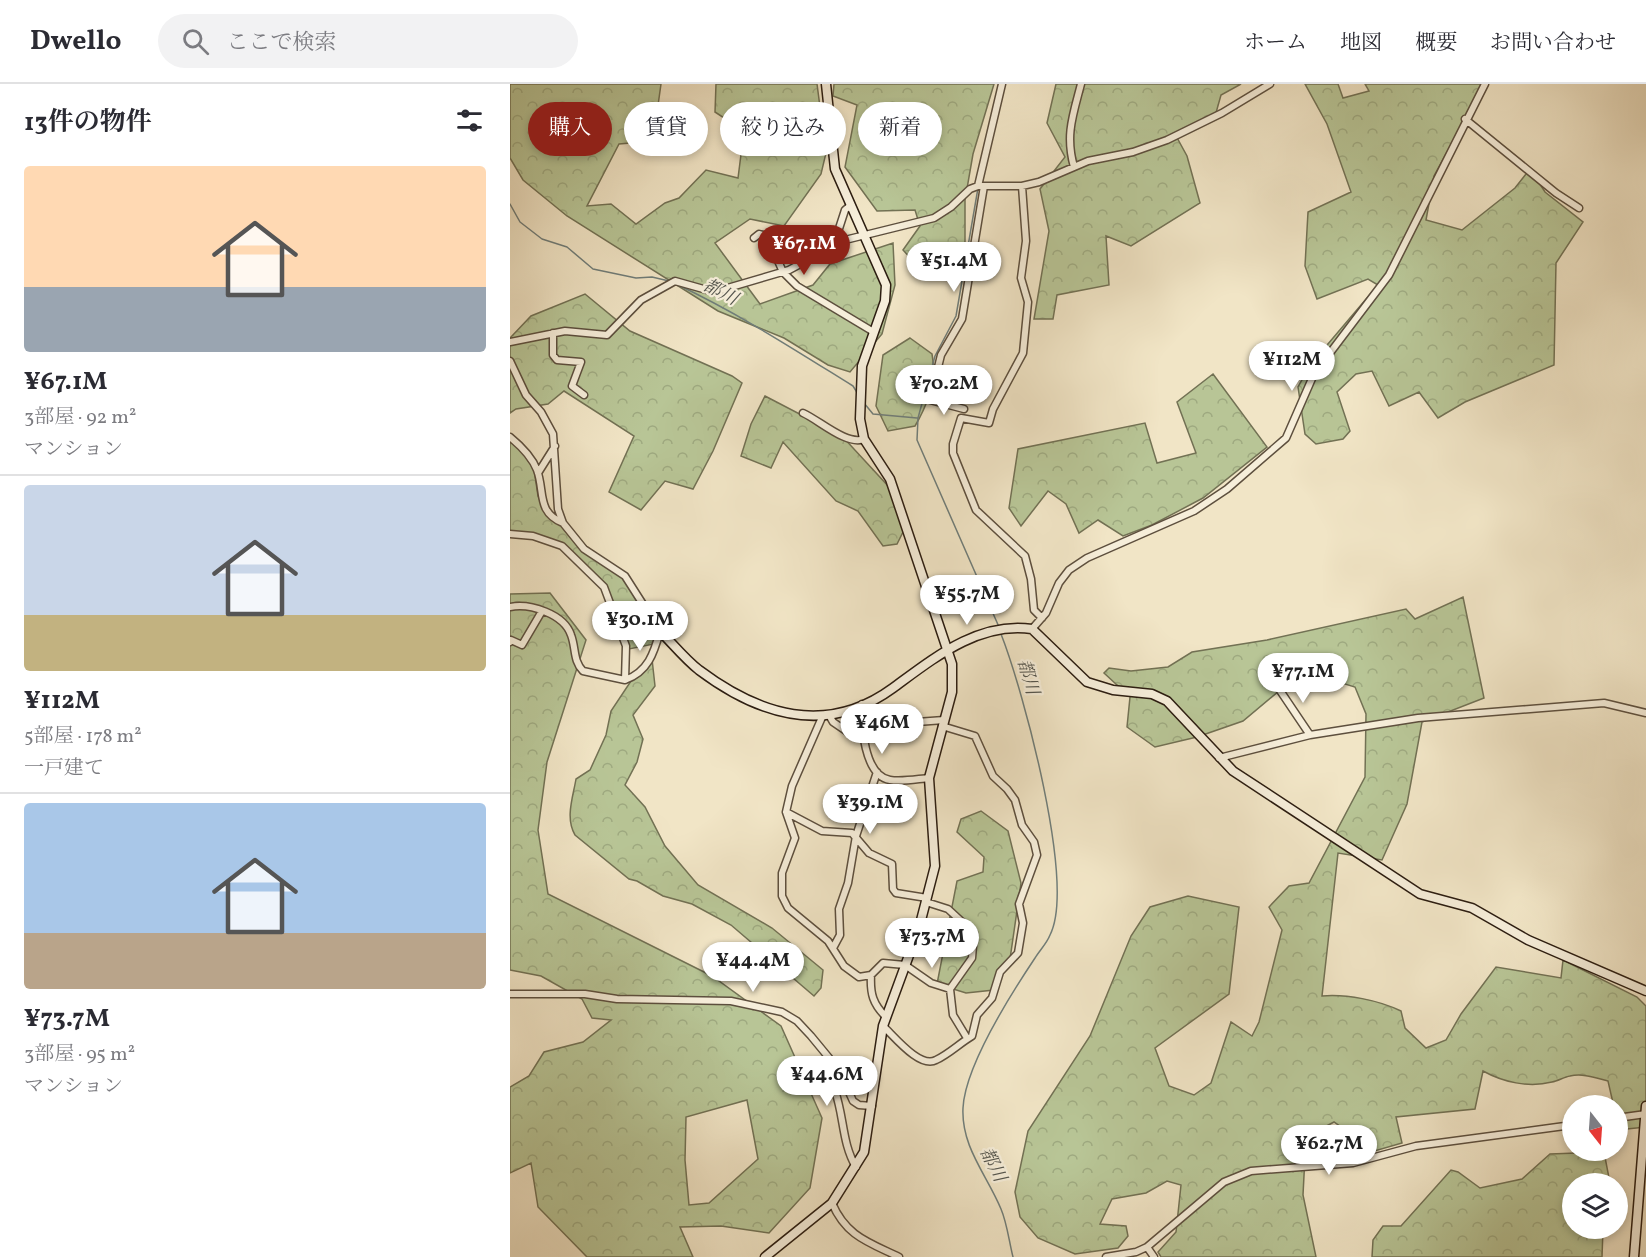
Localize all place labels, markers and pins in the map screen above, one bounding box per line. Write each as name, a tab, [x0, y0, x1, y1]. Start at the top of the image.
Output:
pin: ¥67.1M	[755, 225, 853, 276]
pin: ¥51.4M	[905, 242, 1003, 293]
pin: ¥112M	[1250, 341, 1334, 392]
pin: ¥70.2M	[895, 365, 993, 416]
pin: ¥55.7M	[918, 575, 1016, 626]
pin: ¥30.1M	[591, 601, 689, 652]
pin: ¥77.1M	[1254, 653, 1352, 704]
pin: ¥46M	[846, 704, 918, 755]
pin: ¥39.1M	[821, 784, 919, 835]
pin: ¥73.7M	[883, 918, 981, 969]
pin: ¥44.4M	[704, 942, 802, 993]
pin: ¥44.6M	[778, 1056, 876, 1107]
pin: ¥62.7M	[1280, 1125, 1378, 1176]

